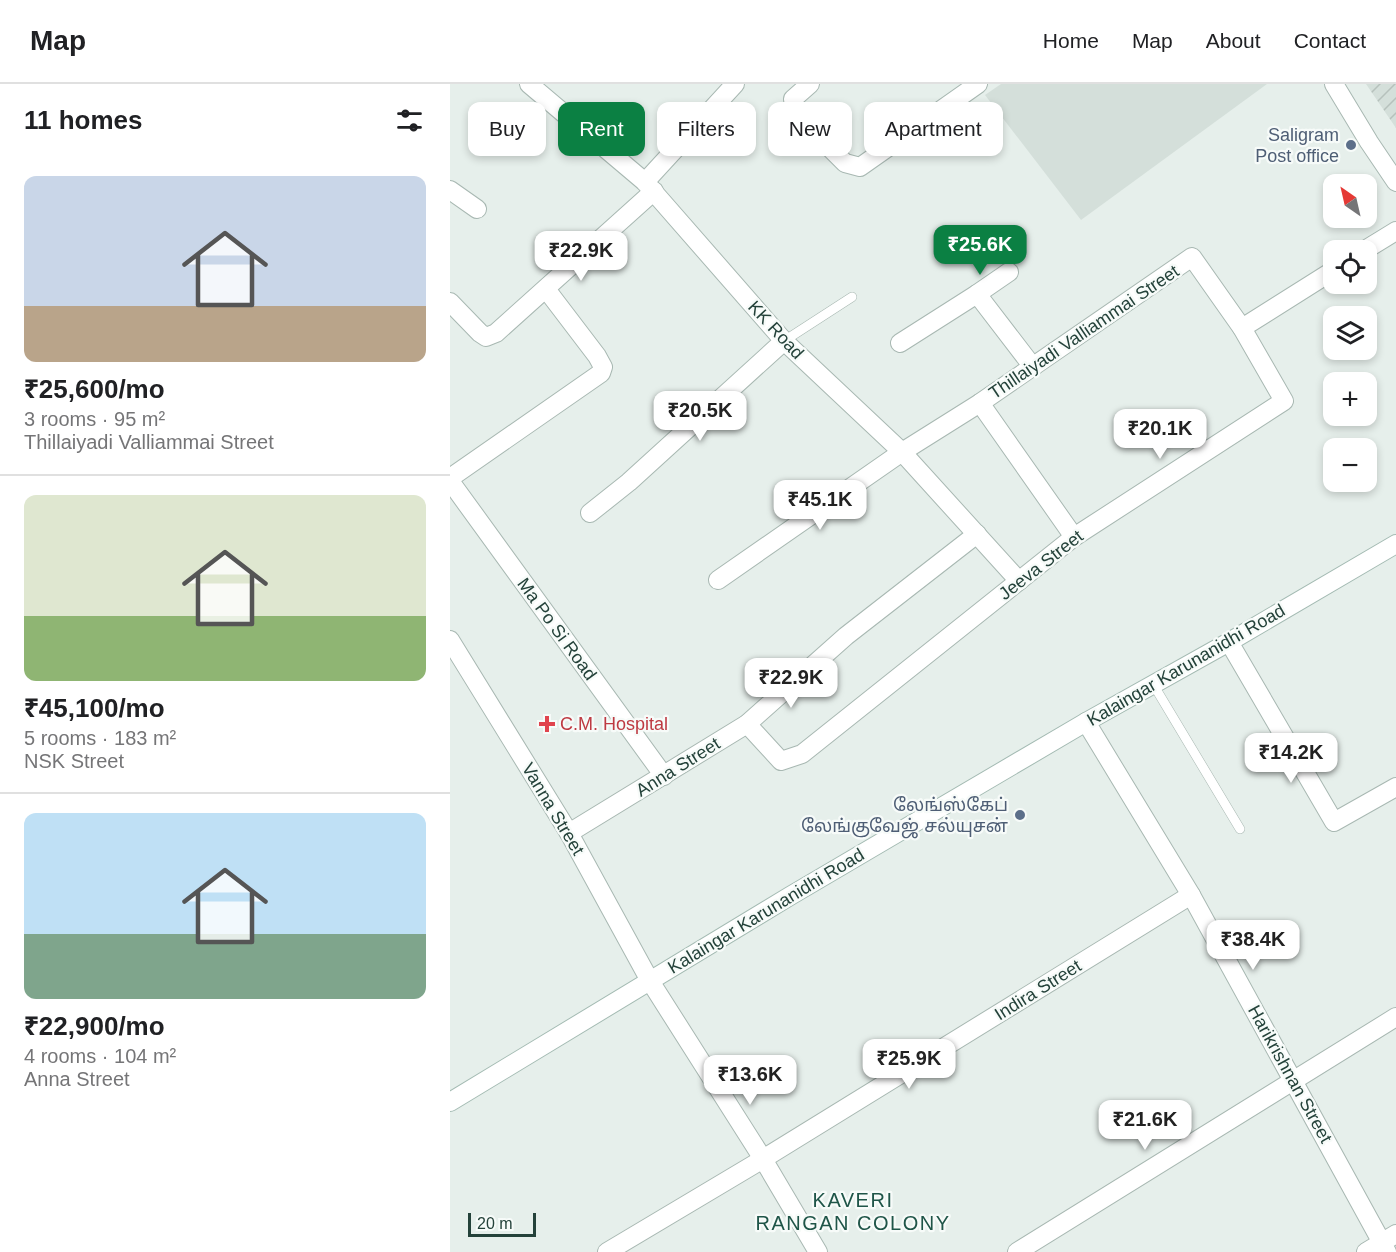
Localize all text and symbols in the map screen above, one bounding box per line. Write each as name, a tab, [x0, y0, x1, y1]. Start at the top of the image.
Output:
text: Map	[30, 25, 86, 56]
text: Home	[1043, 29, 1099, 52]
text: Map	[1132, 29, 1173, 52]
text: About	[1206, 29, 1261, 52]
text: Contact	[1294, 29, 1366, 52]
chip: Buy	[468, 102, 546, 156]
chip: Rent	[558, 102, 645, 156]
chip: Filters	[657, 102, 756, 156]
chip: New	[768, 102, 852, 156]
chip: Apartment	[864, 102, 1003, 156]
icon: filters	[393, 104, 426, 137]
text: 11 homes	[24, 105, 143, 135]
place label: Saligram Post office	[1255, 125, 1339, 166]
marker: Saligram Post office	[1344, 138, 1358, 152]
north arrow	[1323, 174, 1377, 228]
map controls	[1323, 174, 1377, 492]
icon: home	[171, 215, 279, 323]
pin: ₹25.6K	[931, 225, 1029, 276]
pin: ₹22.9K	[532, 231, 630, 282]
text: ₹25.6K	[948, 233, 1012, 255]
text: ₹22.9K	[549, 239, 613, 261]
button: locate	[1323, 240, 1377, 294]
street label: Thillaiyadi Valliammai Street	[985, 261, 1183, 403]
street label: KK Road	[744, 297, 808, 363]
button: layers	[1323, 306, 1377, 360]
button: +	[1323, 372, 1377, 426]
text: ₹25,600/mo	[24, 374, 165, 404]
pin: ₹20.5K	[651, 391, 749, 442]
text: ₹20.5K	[668, 399, 732, 421]
text: 3 rooms · 95 m²	[24, 408, 165, 430]
pin: ₹20.1K	[1111, 409, 1209, 460]
text: ₹20.1K	[1128, 417, 1192, 439]
text: Thillaiyadi Valliammai Street	[24, 431, 274, 453]
button: −	[1323, 438, 1377, 492]
pin: ₹45.1K	[771, 480, 869, 531]
text: ₹45.1K	[788, 488, 852, 510]
street label: Jeeva Street	[995, 526, 1087, 604]
icon: home	[171, 534, 279, 642]
street label: Ma Po Si Road	[513, 574, 601, 684]
street label: Kalaingar Karunanidhi Road	[1083, 600, 1289, 730]
pin: ₹22.9K	[742, 658, 840, 709]
text: ₹22.9K	[759, 666, 823, 688]
text: ₹45,100/mo	[24, 693, 165, 723]
place label: C.M. Hospital	[560, 714, 668, 734]
marker: C.M. Hospital	[538, 715, 556, 733]
text: 5 rooms · 183 m²	[24, 727, 176, 749]
street label: Anna Street	[632, 733, 724, 801]
pin: ₹14.2K	[1242, 733, 1340, 784]
text: ₹14.2K	[1259, 741, 1323, 763]
text: NSK Street	[24, 750, 124, 772]
street label: Vanna Street	[518, 759, 588, 859]
place label: லேங்ஸ்கேப் லேங்குவேஜ் சல்யுசன்	[801, 795, 1008, 839]
marker: லேங்ஸ்கேப் லேங்குவேஜ் சல்யுசன்	[1013, 808, 1027, 822]
street label: Kalaingar Karunanidhi Road	[664, 844, 868, 978]
icon: home	[171, 852, 279, 960]
pin: ₹38.4K	[1204, 920, 1302, 971]
text: ₹38.4K	[1221, 928, 1285, 950]
street label: Indira Street	[991, 956, 1085, 1024]
street label: Harikrishnan Street	[1244, 1002, 1336, 1146]
text: ₹22,900/mo	[24, 1011, 165, 1041]
pin: ₹25.9K	[860, 1039, 958, 1090]
text: 4 rooms · 104 m²	[24, 1045, 176, 1067]
text: ₹25.9K	[877, 1047, 941, 1069]
pin: ₹13.6K	[701, 1055, 799, 1106]
text: ₹13.6K	[718, 1063, 782, 1085]
text: Anna Street	[24, 1068, 130, 1090]
pin: ₹21.6K	[1096, 1100, 1194, 1151]
text: ₹21.6K	[1113, 1108, 1177, 1130]
district label: KAVERI RANGAN COLONY	[755, 1189, 951, 1234]
scale bar	[468, 1210, 536, 1238]
text: 20 m	[477, 1215, 513, 1232]

